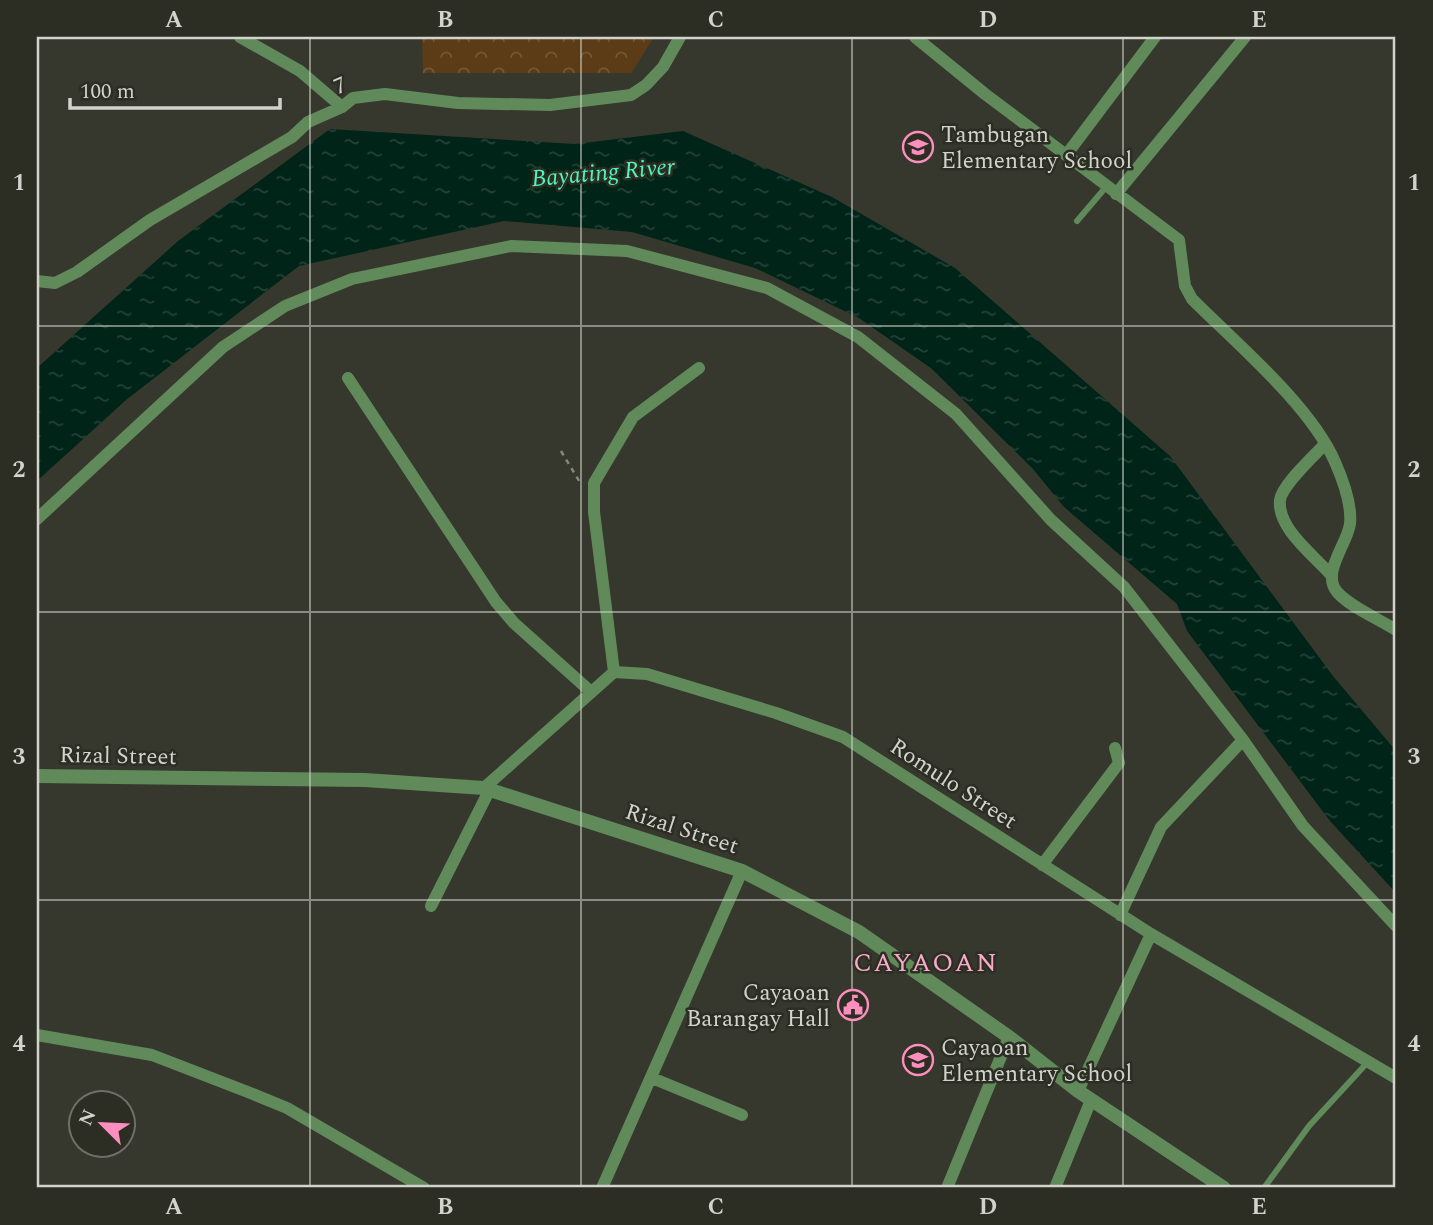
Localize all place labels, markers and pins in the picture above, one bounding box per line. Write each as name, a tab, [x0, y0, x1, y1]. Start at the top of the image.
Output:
place label: Tambugan Elementary School	[941, 118, 1132, 179]
school or university icon: Tambugan Elementary School	[901, 130, 935, 164]
place label: Cayaoan Barangay Hall	[686, 976, 830, 1037]
public building icon: Cayaoan Barangay Hall	[836, 988, 870, 1022]
place label: Cayaoan Elementary School	[941, 1031, 1132, 1092]
school or university icon: Cayaoan Elementary School	[901, 1043, 935, 1077]

